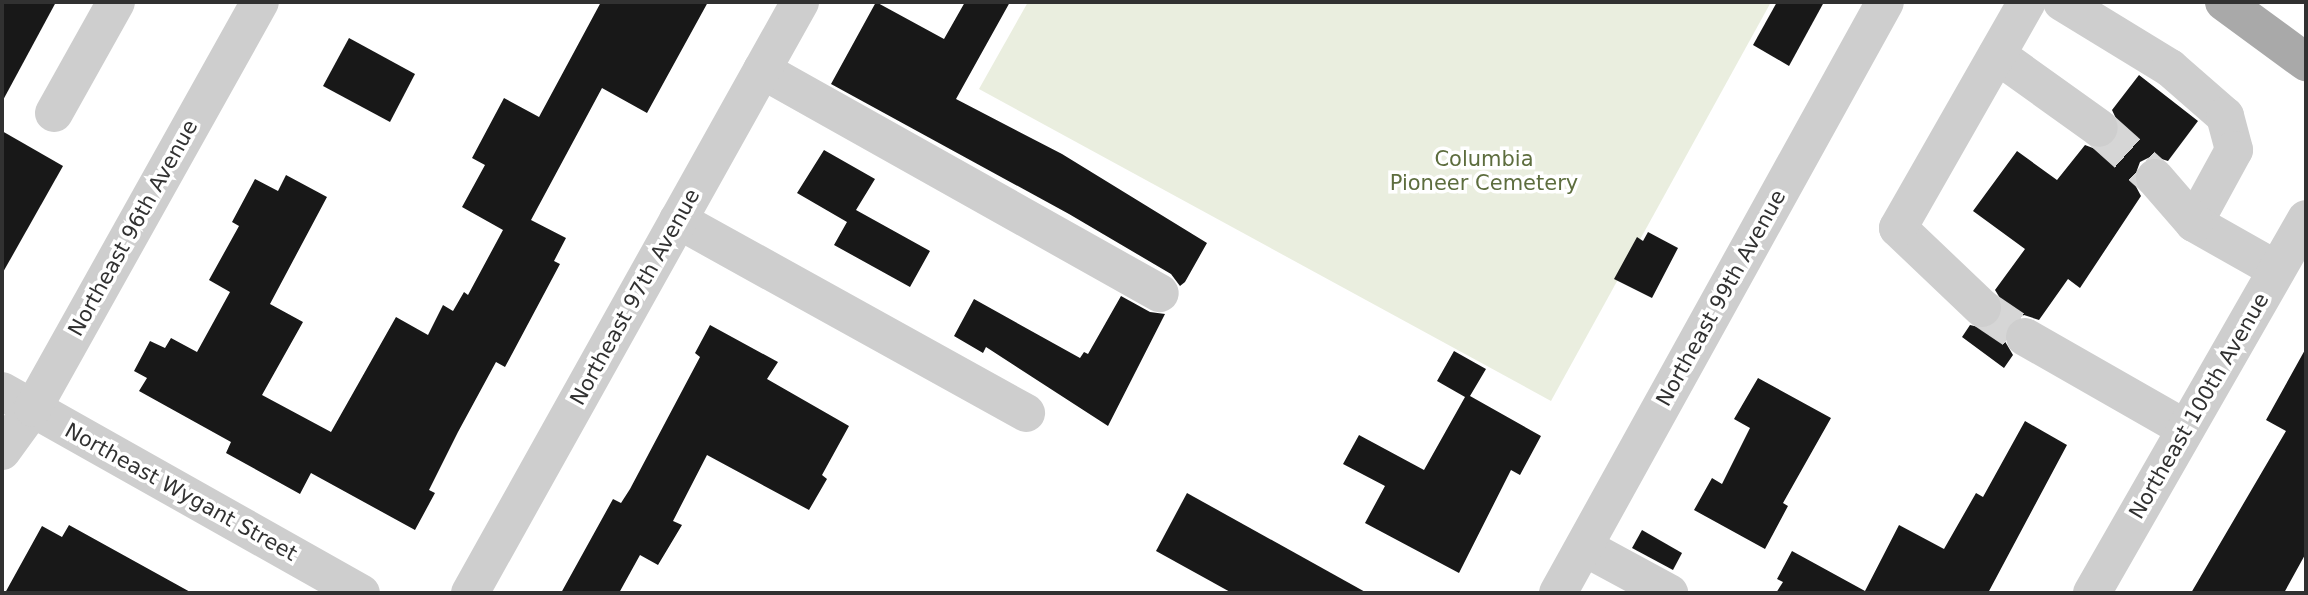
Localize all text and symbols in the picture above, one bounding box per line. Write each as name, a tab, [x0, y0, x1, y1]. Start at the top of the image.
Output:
street label: Northeast 96th Avenue	[63, 115, 203, 341]
park label: Columbia Pioneer Cemetery	[1390, 146, 1578, 196]
street label: Northeast 97th Avenue	[565, 184, 705, 410]
street label: Northeast 99th Avenue	[1651, 185, 1791, 411]
street label: Northeast 100th Avenue	[2124, 289, 2274, 523]
street label: Northeast Wygant Street	[61, 418, 301, 566]

